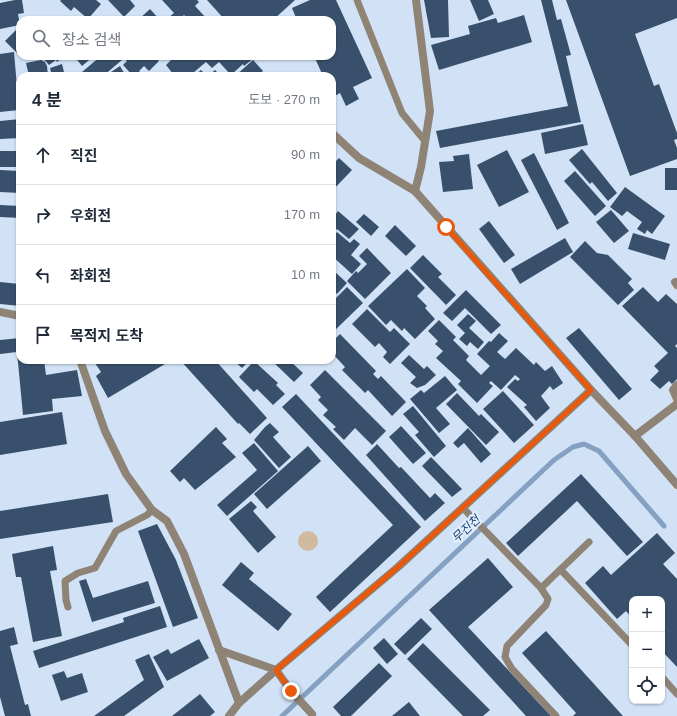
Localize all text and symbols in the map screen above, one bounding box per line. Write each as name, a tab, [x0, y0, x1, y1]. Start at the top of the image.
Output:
search box	[16, 16, 336, 60]
icon: search	[30, 27, 52, 49]
text: 장소 검색	[62, 31, 121, 48]
text: 4 분	[32, 91, 62, 110]
text: 도보 · 270 m	[248, 92, 320, 107]
icon: ahead	[32, 144, 54, 166]
text: 직진	[70, 147, 98, 164]
text: 90 m	[291, 147, 320, 162]
icon: right	[32, 204, 54, 226]
text: 우회전	[70, 207, 111, 224]
text: 170 m	[284, 207, 320, 222]
route start	[437, 218, 455, 236]
icon: left	[32, 264, 54, 286]
text: 좌회전	[70, 267, 111, 284]
text: 10 m	[291, 267, 320, 282]
icon: arrive	[32, 324, 54, 346]
text: 목적지 도착	[70, 327, 143, 344]
water label: 무진천	[449, 511, 484, 545]
map controls	[629, 596, 665, 704]
button: +	[629, 596, 665, 632]
button: −	[629, 632, 665, 668]
button: locate	[629, 668, 665, 704]
route end	[282, 682, 300, 700]

